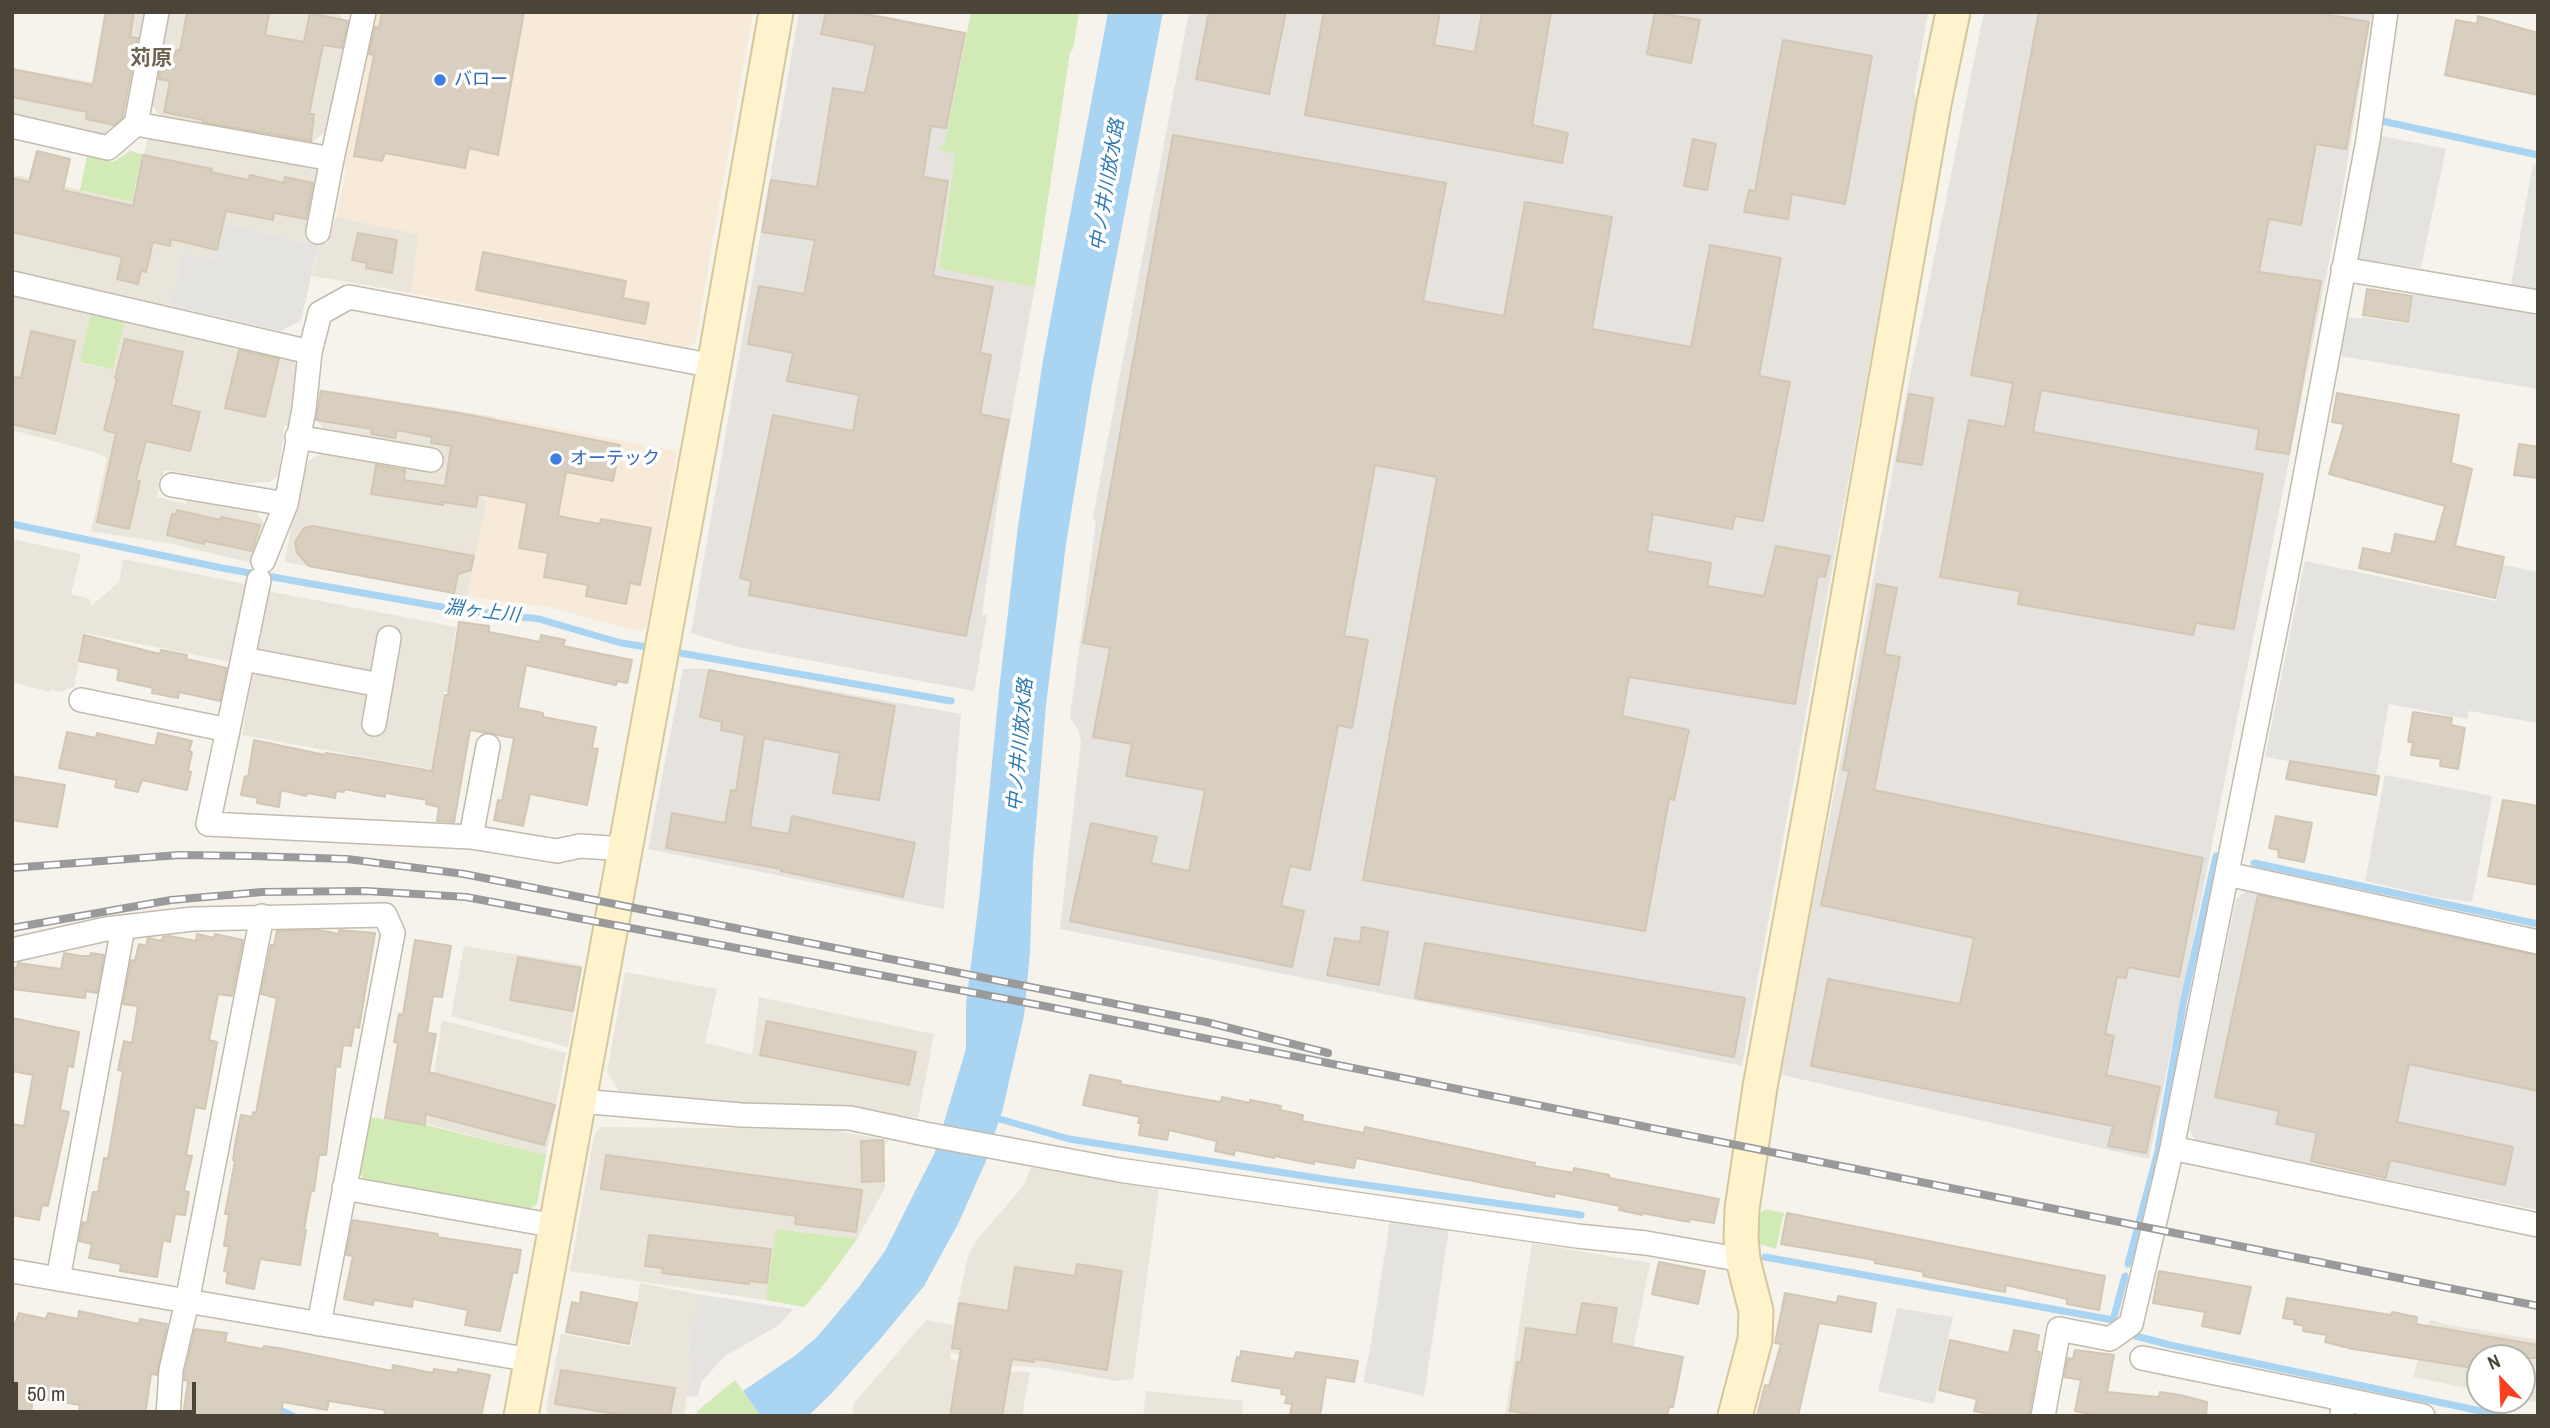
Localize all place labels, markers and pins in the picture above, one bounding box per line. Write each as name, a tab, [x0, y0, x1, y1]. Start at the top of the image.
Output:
place label: バロー	[454, 69, 508, 91]
marker: バロー	[432, 72, 448, 88]
place label: オーテック	[570, 448, 660, 470]
marker: オーテック	[548, 451, 564, 467]

